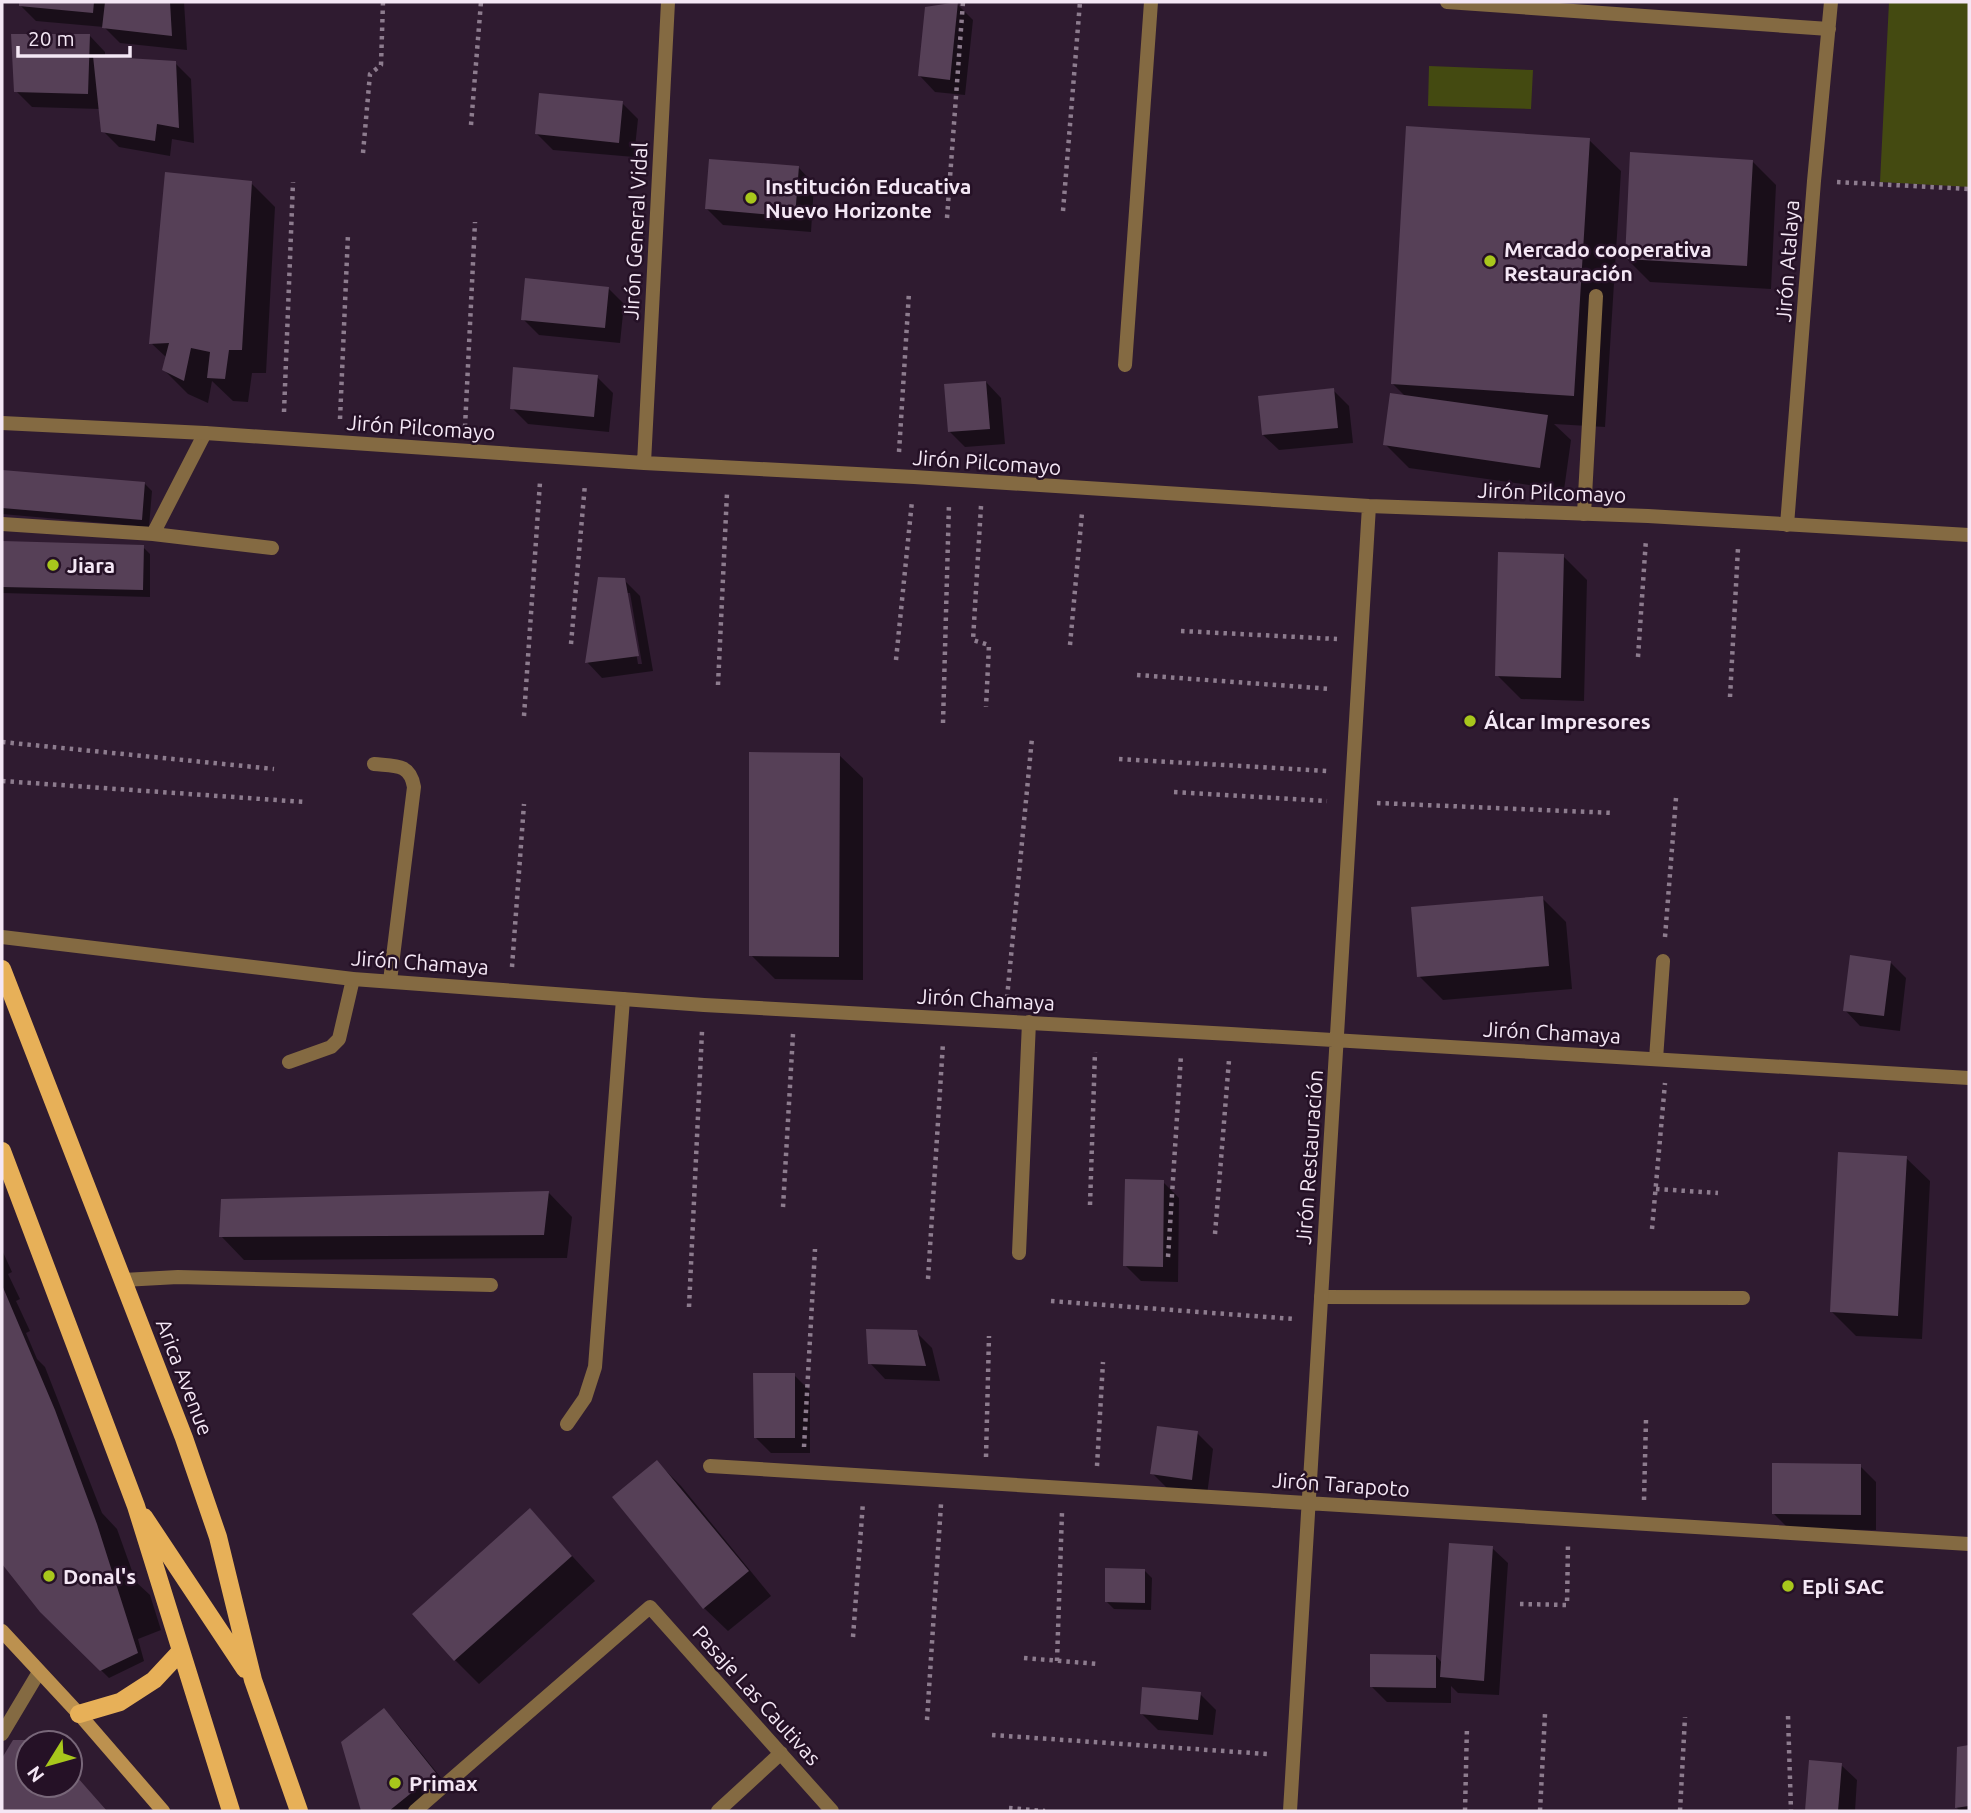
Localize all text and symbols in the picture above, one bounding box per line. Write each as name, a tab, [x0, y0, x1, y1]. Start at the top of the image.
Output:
scale bar	[18, 14, 130, 58]
text: 20 m	[28, 26, 75, 50]
street label: Jirón General Vidal	[618, 141, 652, 321]
place label: Institución Educativa Nuevo Horizonte	[765, 174, 971, 222]
marker: Institución Educativa Nuevo Horizonte	[743, 190, 759, 206]
street label: Jirón Atalaya	[1771, 199, 1803, 323]
place label: Mercado cooperativa Restauración	[1504, 237, 1712, 285]
marker: Mercado cooperativa Restauración	[1482, 253, 1498, 269]
street label: Jirón Pilcomayo	[346, 410, 496, 444]
street label: Jirón Pilcomayo	[912, 445, 1062, 479]
street label: Jirón Pilcomayo	[1477, 477, 1627, 507]
place label: Jiara	[67, 553, 115, 577]
marker: Jiara	[45, 557, 61, 573]
place label: Álcar Impresores	[1484, 709, 1651, 733]
marker: Álcar Impresores	[1462, 713, 1478, 729]
street label: Jirón Chamaya	[350, 945, 490, 979]
street label: Jirón Chamaya	[917, 983, 1055, 1015]
street label: Jirón Chamaya	[1483, 1016, 1621, 1048]
street label: Jirón Restauración	[1291, 1069, 1327, 1245]
street label: Arica Avenue	[152, 1315, 218, 1439]
street label: Jirón Tarapoto	[1271, 1467, 1411, 1501]
place label: Donal's	[63, 1564, 136, 1588]
marker: Donal's	[41, 1568, 57, 1584]
place label: Epli SAC	[1802, 1574, 1884, 1598]
marker: Epli SAC	[1780, 1578, 1796, 1594]
street label: Pasaje Las Cautivas	[688, 1620, 826, 1770]
north arrow	[14, 1729, 84, 1799]
text: N	[22, 1762, 48, 1787]
place label: Primax	[409, 1771, 478, 1795]
marker: Primax	[387, 1775, 403, 1791]

